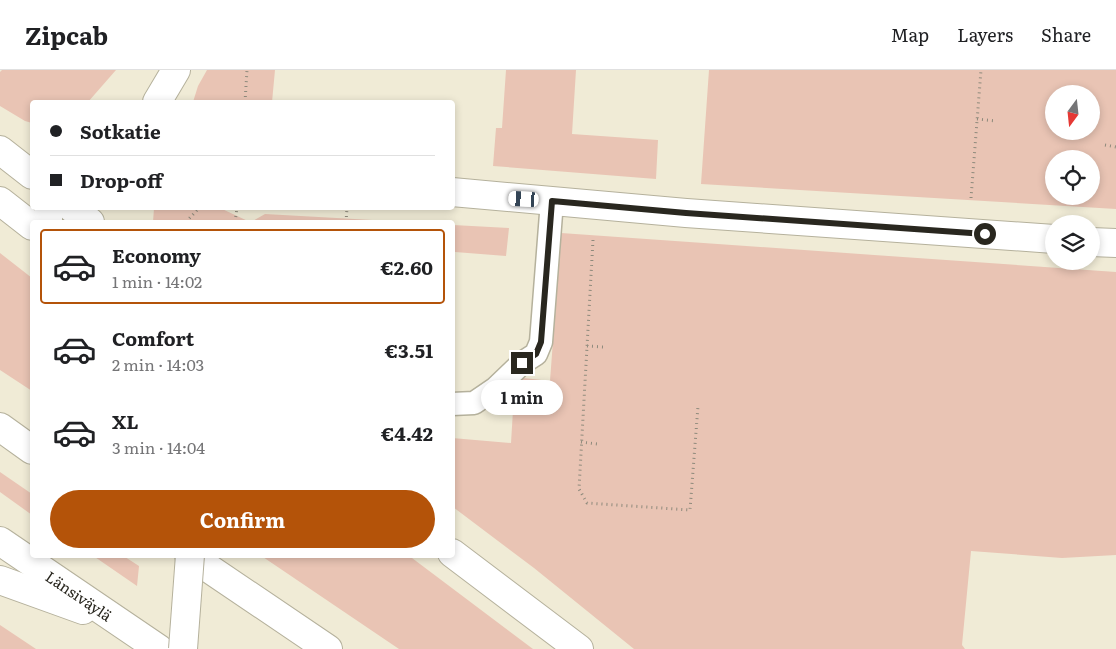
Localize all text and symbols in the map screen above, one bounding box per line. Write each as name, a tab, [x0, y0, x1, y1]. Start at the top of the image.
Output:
text: Zipcab	[25, 17, 108, 52]
text: Map	[891, 21, 929, 48]
text: Layers	[957, 21, 1013, 48]
text: Share	[1041, 21, 1091, 48]
north arrow	[1045, 85, 1100, 140]
map controls	[1045, 85, 1100, 270]
text: Sotkatie	[80, 117, 161, 145]
button: locate	[1045, 150, 1100, 205]
text: Drop-off	[80, 166, 163, 194]
car	[508, 191, 539, 207]
button: layers	[1045, 215, 1100, 270]
route start	[974, 223, 996, 245]
text: Economy	[112, 241, 201, 269]
icon: car	[52, 244, 97, 289]
text: €2.60	[381, 253, 433, 281]
text: 1 min · 14:02	[112, 269, 202, 293]
text: Comfort	[112, 324, 194, 352]
icon: car	[52, 327, 97, 372]
text: €3.51	[385, 336, 433, 364]
text: 2 min · 14:03	[112, 352, 204, 376]
route end	[511, 352, 533, 374]
callout: 1 min	[481, 380, 563, 416]
text: 1 min	[501, 385, 543, 409]
text: XL	[112, 407, 139, 435]
icon: car	[52, 410, 97, 455]
text: €4.42	[381, 419, 433, 447]
text: 3 min · 14:04	[112, 435, 205, 459]
button: Confirm	[50, 490, 435, 548]
street label: Länsiväylä	[42, 564, 118, 626]

